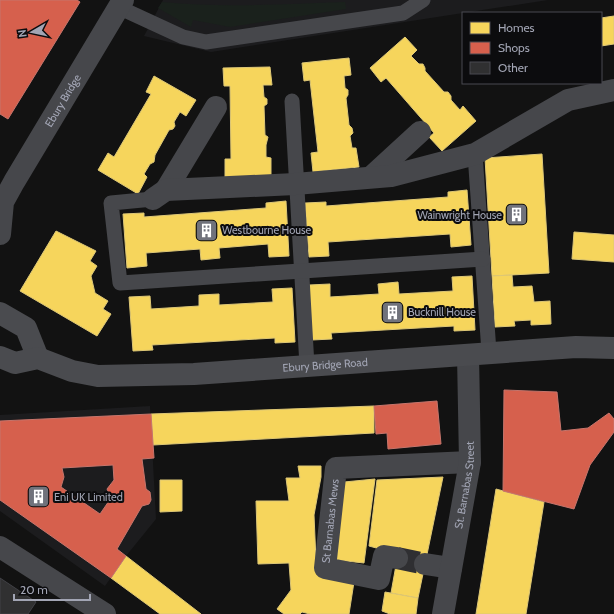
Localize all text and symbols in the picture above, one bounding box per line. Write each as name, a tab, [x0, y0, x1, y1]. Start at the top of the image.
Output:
north arrow	[12, 12, 52, 52]
legend	[462, 12, 602, 84]
text: Homes	[498, 20, 535, 35]
text: N	[15, 29, 30, 39]
text: Shops	[498, 40, 530, 55]
text: Other	[498, 60, 528, 75]
street label: Ebury Bridge	[42, 71, 84, 129]
building icon: Wainwright House	[504, 202, 530, 228]
place label: Wainwright House	[417, 208, 502, 222]
building icon: Westbourne House	[193, 217, 219, 243]
place label: Westbourne House	[222, 223, 312, 237]
building icon: Bucknill House	[379, 299, 405, 325]
place label: Bucknill House	[408, 305, 476, 319]
street label: Ebury Bridge Road	[282, 355, 368, 375]
street label: St. Barnabas Street	[451, 441, 477, 530]
street label: St Barnabas Mews	[319, 478, 342, 564]
building icon: Eni UK Limited	[25, 484, 51, 510]
place label: Eni UK Limited	[54, 490, 123, 504]
scale bar	[14, 576, 90, 602]
text: 20 m	[20, 582, 48, 597]

